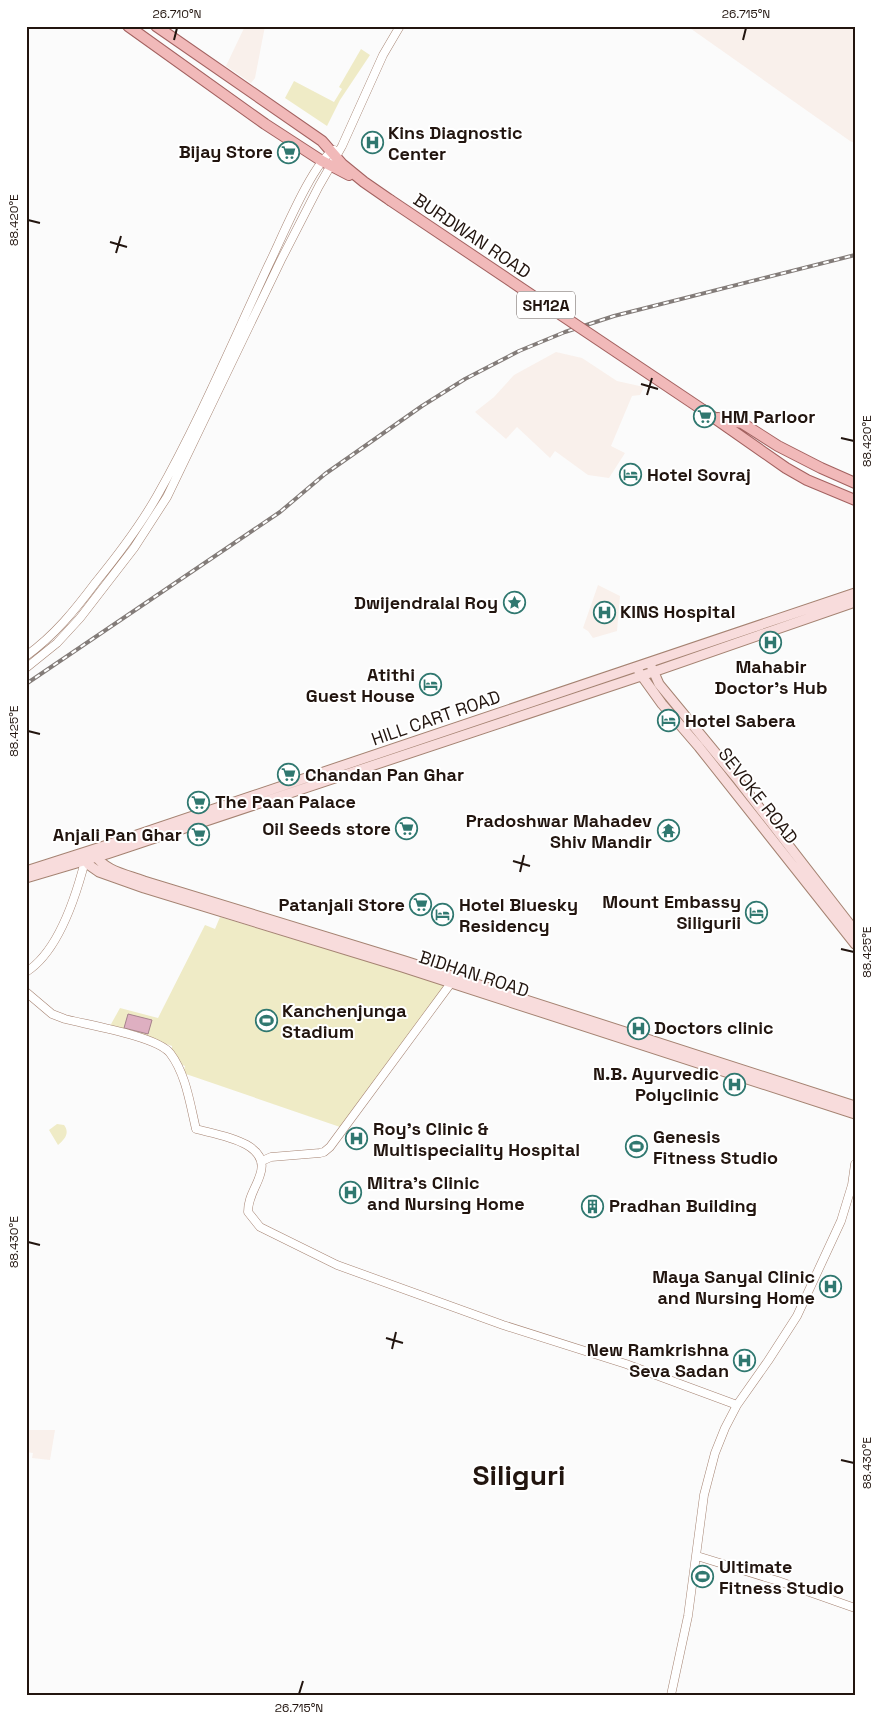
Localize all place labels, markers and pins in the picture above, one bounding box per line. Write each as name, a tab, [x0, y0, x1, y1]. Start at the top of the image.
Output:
place label: Kins Diagnostic Center	[388, 121, 523, 165]
hospital icon: Kins Diagnostic Center	[360, 131, 384, 155]
place label: Bijay Store	[179, 140, 273, 163]
supermarket icon: Bijay Store	[277, 140, 301, 164]
supermarket icon: HM Parloor	[693, 405, 717, 429]
place label: HM Parloor	[721, 405, 815, 428]
hotel icon: Hotel Sovraj	[619, 463, 643, 487]
place label: Hotel Sovraj	[647, 463, 751, 486]
place label: Dwijendralal Roy	[354, 591, 498, 614]
place icon: Dwijendralal Roy	[502, 591, 526, 615]
hospital icon: KINS Hospital	[592, 600, 616, 624]
place label: KINS Hospital	[620, 600, 736, 623]
hospital icon: Mahabir Doctor's Hub	[759, 630, 783, 654]
place label: Mahabir Doctor's Hub	[715, 655, 827, 699]
place label: Atithi Guest House	[306, 663, 415, 707]
hotel icon: Atithi Guest House	[419, 673, 443, 697]
hotel icon: Hotel Sabera	[657, 709, 681, 733]
place label: Hotel Sabera	[685, 709, 796, 732]
supermarket icon: Chandan Pan Ghar	[277, 763, 301, 787]
place label: Chandan Pan Ghar	[305, 763, 464, 786]
supermarket icon: The Paan Palace	[187, 790, 211, 814]
place label: The Paan Palace	[215, 790, 356, 813]
place label: Pradoshwar Mahadev Shiv Mandir	[466, 809, 652, 853]
place label: Oil Seeds store	[262, 817, 391, 840]
supermarket icon: Oil Seeds store	[395, 817, 419, 841]
temple icon: Pradoshwar Mahadev Shiv Mandir	[656, 819, 680, 843]
place label: Anjali Pan Ghar	[53, 823, 182, 846]
supermarket icon: Anjali Pan Ghar	[186, 823, 210, 847]
place label: Mount Embassy Siligurii	[602, 890, 741, 934]
place label: Patanjali Store	[278, 893, 405, 916]
supermarket icon: Patanjali Store	[409, 893, 433, 917]
place label: Hotel Bluesky Residency	[459, 893, 578, 937]
hotel icon: Mount Embassy Siligurii	[745, 900, 769, 924]
hotel icon: Hotel Bluesky Residency	[431, 903, 455, 927]
place label: Kanchenjunga Stadium	[282, 999, 407, 1043]
sports icon: Kanchenjunga Stadium	[254, 1009, 278, 1033]
hospital icon: Doctors clinic	[626, 1016, 650, 1040]
place label: Doctors clinic	[654, 1016, 774, 1039]
place label: N.B. Ayurvedic Polyclinic	[593, 1062, 719, 1106]
hospital icon: N.B. Ayurvedic Polyclinic	[723, 1072, 747, 1096]
place label: Roy's Clinic & Multispeciality Hospital	[373, 1117, 580, 1161]
place label: Genesis Fitness Studio	[653, 1125, 778, 1169]
hospital icon: Roy's Clinic & Multispeciality Hospital	[345, 1127, 369, 1151]
sports icon: Genesis Fitness Studio	[625, 1135, 649, 1159]
place label: Mitra's Clinic and Nursing Home	[367, 1171, 525, 1215]
hospital icon: Mitra's Clinic and Nursing Home	[339, 1181, 363, 1205]
building icon: Pradhan Building	[581, 1194, 605, 1218]
place label: Pradhan Building	[609, 1194, 757, 1217]
place label: Maya Sanyal Clinic and Nursing Home	[652, 1265, 815, 1309]
hospital icon: Maya Sanyal Clinic and Nursing Home	[819, 1275, 843, 1299]
place label: New Ramkrishna Seva Sadan	[587, 1338, 730, 1382]
hospital icon: New Ramkrishna Seva Sadan	[733, 1348, 757, 1372]
place label: Ultimate Fitness Studio	[719, 1555, 844, 1599]
sports icon: Ultimate Fitness Studio	[691, 1565, 715, 1589]

